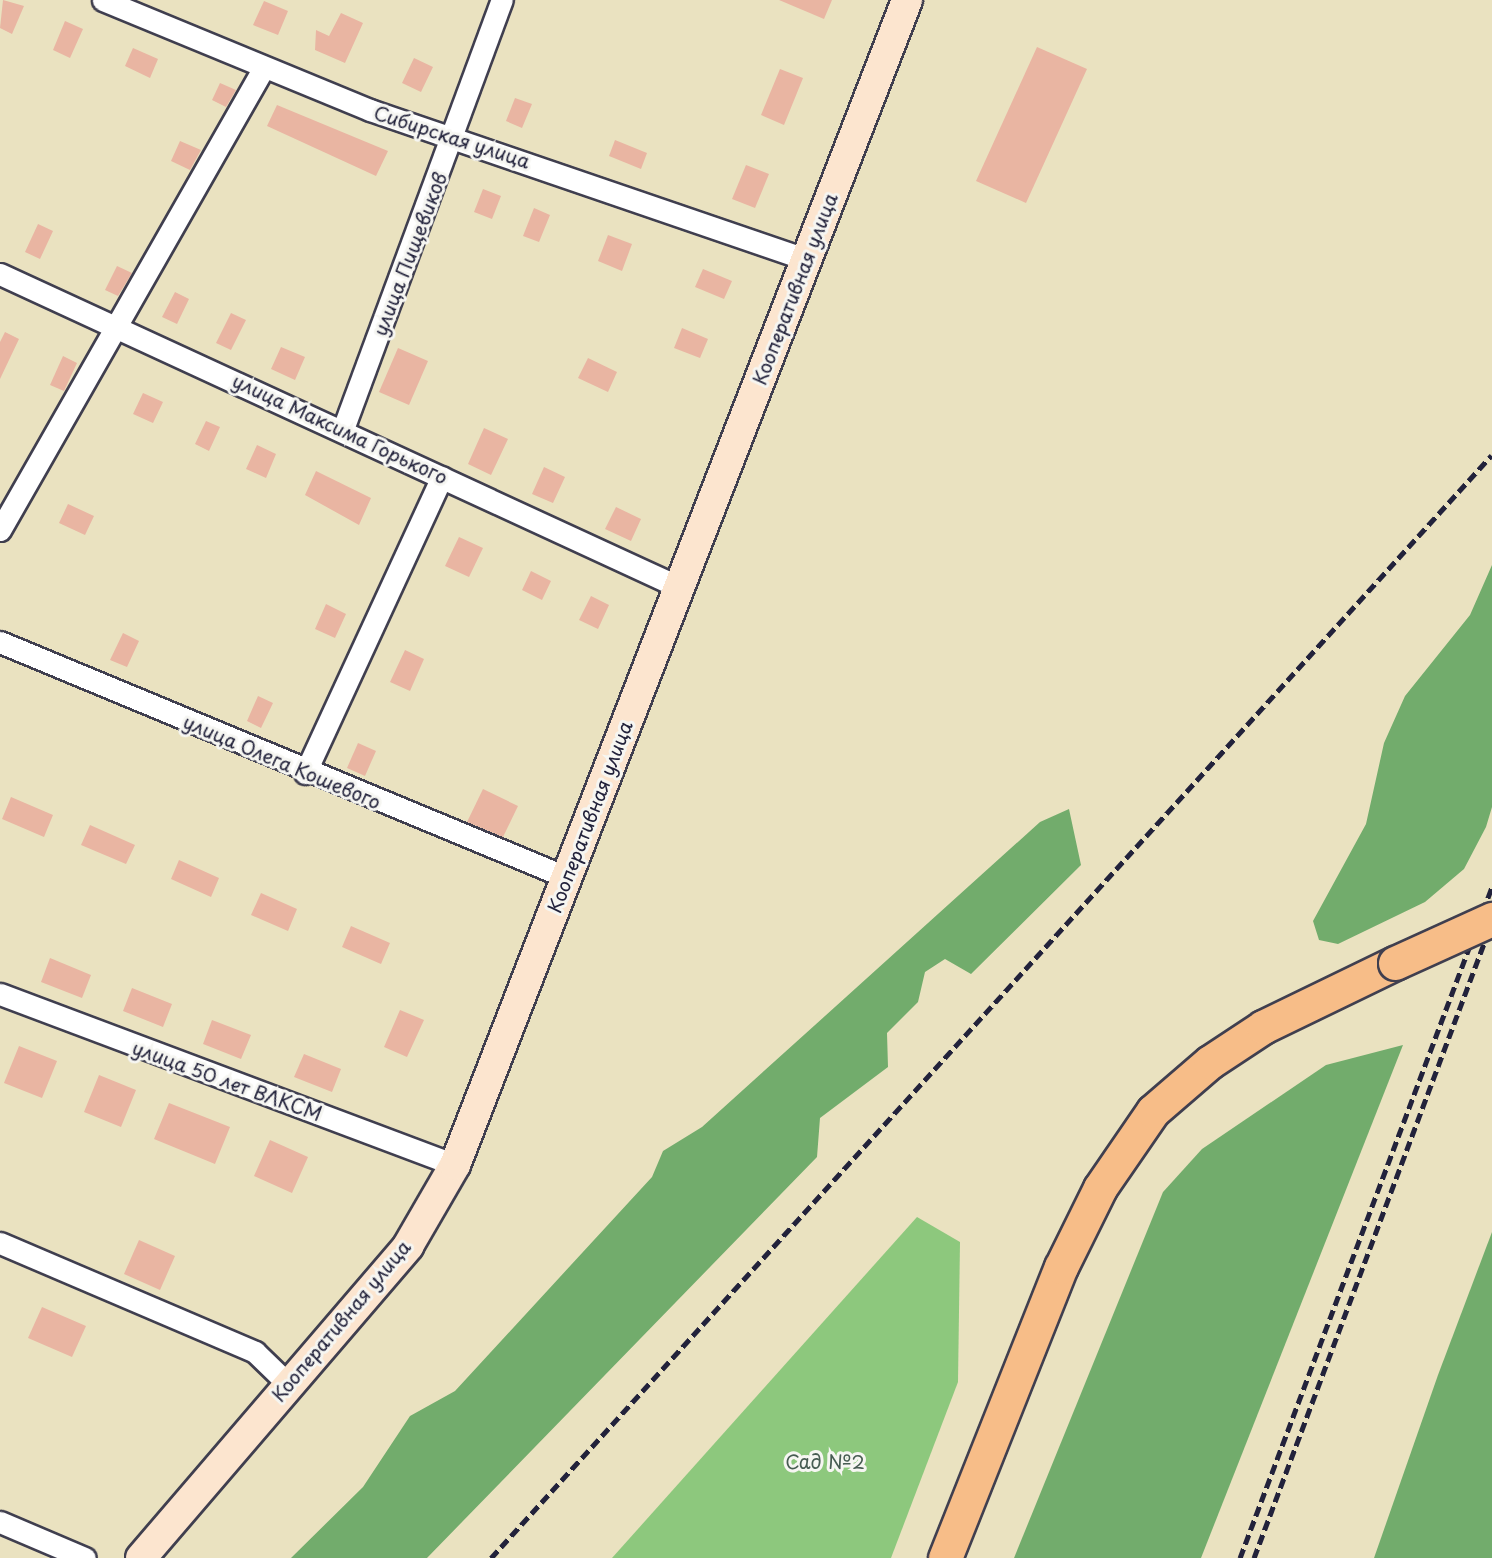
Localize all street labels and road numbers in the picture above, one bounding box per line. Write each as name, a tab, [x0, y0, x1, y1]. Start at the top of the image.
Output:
street label: Сибирская улица	[371, 101, 533, 173]
street label: улица Пищевиков	[368, 169, 452, 339]
street label: Кооперативная улица	[748, 189, 842, 389]
street label: улица Максима Горького	[228, 369, 452, 489]
street label: улица Олега Кошевого	[179, 710, 385, 814]
street label: Кооперативная улица	[543, 717, 637, 917]
street label: улица 50 лет ВЛКСМ	[129, 1036, 325, 1126]
street label: Кооперативная улица	[266, 1235, 416, 1407]

